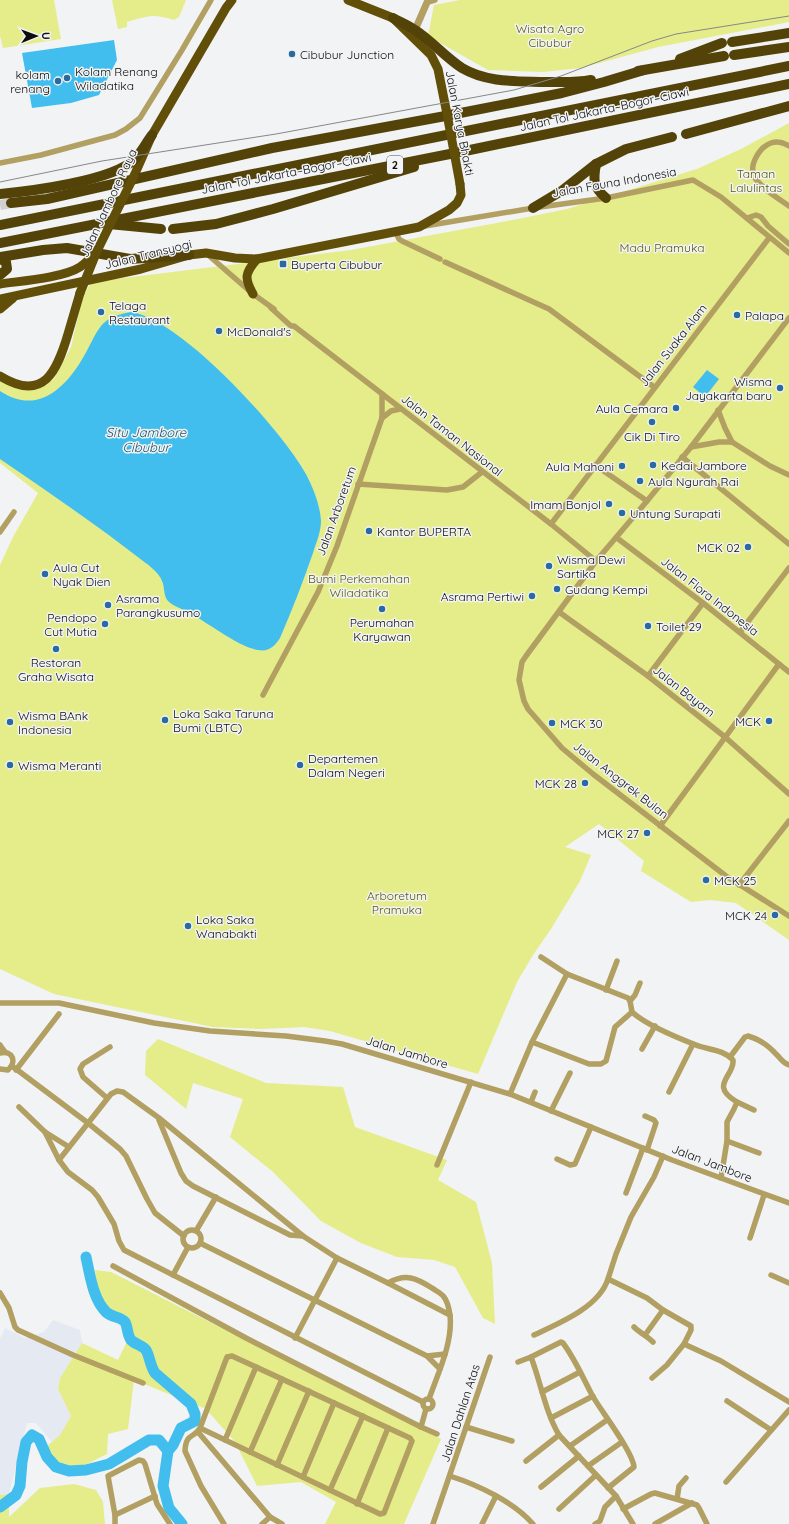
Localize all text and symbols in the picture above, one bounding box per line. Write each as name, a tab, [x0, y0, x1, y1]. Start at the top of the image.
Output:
north arrow	[16, 16, 56, 56]
park label: Wisata Agro Cibubur	[516, 21, 584, 50]
text: U	[39, 32, 53, 40]
place label: Cibubur Junction	[300, 47, 394, 62]
marker: Cibubur Junction	[287, 49, 297, 59]
place label: Kolam Renang Wiladatika	[75, 64, 158, 93]
place label: kolam renang	[10, 67, 50, 96]
street label: Jalan Karya Bhakti	[442, 69, 478, 177]
marker: Kolam Renang Wiladatika	[62, 73, 72, 83]
marker: kolam renang	[53, 76, 63, 86]
street label: Jalan Tol Jakarta–Bogor–Ciawi	[518, 84, 690, 134]
street label: Jalan Jambore Raya	[76, 146, 140, 260]
street label: Jalan Tol Jakarta–Bogor–Ciawi	[200, 149, 372, 197]
road number: 2	[387, 156, 403, 174]
street label: Jalan Fauna Indonesia	[551, 164, 677, 200]
park label: Taman Lalulintas	[730, 166, 783, 195]
street label: Jalan Transyogi	[103, 236, 193, 272]
park label: Madu Pramuka	[619, 240, 705, 255]
place label: Buperta Cibubur	[291, 257, 383, 272]
marker: Buperta Cibubur	[278, 259, 288, 269]
place label: Telaga Restaurant	[109, 298, 170, 327]
street label: Jalan Suaka Alam	[636, 301, 710, 389]
marker: Telaga Restaurant	[96, 307, 106, 317]
place label: Palapa	[745, 308, 784, 323]
marker: Palapa	[732, 310, 742, 320]
place label: McDonald's	[227, 324, 292, 339]
marker: McDonald's	[214, 326, 224, 336]
place label: Wisma Jayakarta baru	[685, 374, 772, 403]
marker: Wisma Jayakarta baru	[775, 383, 785, 393]
street label: Jalan Taman Nasional	[398, 391, 506, 479]
place label: Aula Cemara	[596, 401, 668, 416]
marker: Aula Cemara	[671, 403, 681, 413]
marker: Cik Di Tiro	[647, 417, 657, 427]
water label: Situ Jambore Cibubur	[106, 424, 187, 455]
place label: Cik Di Tiro	[624, 429, 680, 444]
place label: Kedai Jambore	[661, 458, 747, 473]
place label: Aula Mahoni	[545, 459, 614, 474]
marker: Kedai Jambore	[648, 460, 658, 470]
marker: Aula Mahoni	[617, 461, 627, 471]
street label: Jalan Arboretum	[313, 464, 359, 558]
place label: Aula Ngurah Rai	[648, 474, 739, 489]
marker: Aula Ngurah Rai	[635, 476, 645, 486]
place label: Imam Bonjol	[530, 497, 601, 512]
marker: Imam Bonjol	[604, 499, 614, 509]
place label: Untung Surapati	[630, 506, 721, 521]
marker: Untung Surapati	[617, 508, 627, 518]
place label: Kantor BUPERTA	[377, 524, 471, 539]
marker: Kantor BUPERTA	[364, 526, 374, 536]
place label: MCK 02	[697, 540, 740, 555]
marker: MCK 02	[743, 542, 753, 552]
place label: Wisma Dewi Sartika	[557, 552, 625, 581]
street label: Jalan Flora Indonesia	[658, 553, 762, 639]
place label: Aula Cut Nyak Dien	[53, 560, 110, 589]
marker: Wisma Dewi Sartika	[544, 561, 554, 571]
marker: Aula Cut Nyak Dien	[40, 569, 50, 579]
park label: Bumi Perkemahan Wiladatika	[308, 571, 410, 600]
place label: Gudang Kempi	[565, 582, 648, 597]
marker: Gudang Kempi	[552, 584, 562, 594]
place label: Asrama Pertiwi	[441, 589, 524, 604]
place label: Asrama Parangkusumo	[116, 591, 200, 620]
marker: Asrama Pertiwi	[527, 591, 537, 601]
marker: Asrama Parangkusumo	[103, 600, 113, 610]
marker: Perumahan Karyawan	[377, 604, 387, 614]
place label: Pendopo Cut Mutia	[44, 610, 97, 639]
place label: Perumahan Karyawan	[350, 615, 414, 644]
marker: Pendopo Cut Mutia	[100, 619, 110, 629]
place label: Toilet 29	[656, 619, 702, 634]
marker: Toilet 29	[643, 621, 653, 631]
marker: Restoran Graha Wisata	[51, 644, 61, 654]
place label: Restoran Graha Wisata	[18, 655, 94, 684]
street label: Jalan Bayam	[650, 662, 718, 720]
place label: Loka Saka Taruna Bumi (LBTC)	[173, 706, 273, 735]
place label: Wisma BAnk Indonesia	[18, 708, 88, 737]
place label: MCK	[735, 714, 761, 729]
marker: Loka Saka Taruna Bumi (LBTC)	[160, 715, 170, 725]
place label: MCK 30	[560, 716, 603, 731]
marker: MCK	[764, 716, 774, 726]
marker: Wisma BAnk Indonesia	[5, 717, 15, 727]
marker: MCK 30	[547, 718, 557, 728]
street label: Jalan Anggrek Bulan	[570, 738, 672, 822]
place label: Departemen Dalam Negeri	[308, 751, 385, 780]
place label: Wisma Meranti	[18, 758, 101, 773]
marker: Wisma Meranti	[5, 760, 15, 770]
marker: Departemen Dalam Negeri	[295, 760, 305, 770]
place label: MCK 28	[535, 776, 577, 791]
marker: MCK 28	[580, 778, 590, 788]
place label: MCK 27	[597, 826, 639, 841]
marker: MCK 27	[642, 828, 652, 838]
place label: MCK 25	[714, 873, 756, 888]
marker: MCK 25	[701, 875, 711, 885]
park label: Arboretum Pramuka	[367, 888, 427, 917]
place label: MCK 24	[725, 908, 767, 923]
marker: MCK 24	[770, 910, 780, 920]
place label: Loka Saka Wanabakti	[196, 912, 257, 941]
marker: Loka Saka Wanabakti	[183, 921, 193, 931]
street label: Jalan Jambore	[364, 1032, 450, 1072]
street label: Jalan Jambore	[670, 1141, 755, 1185]
street label: Jalan Dahlan Atas	[437, 1362, 483, 1464]

